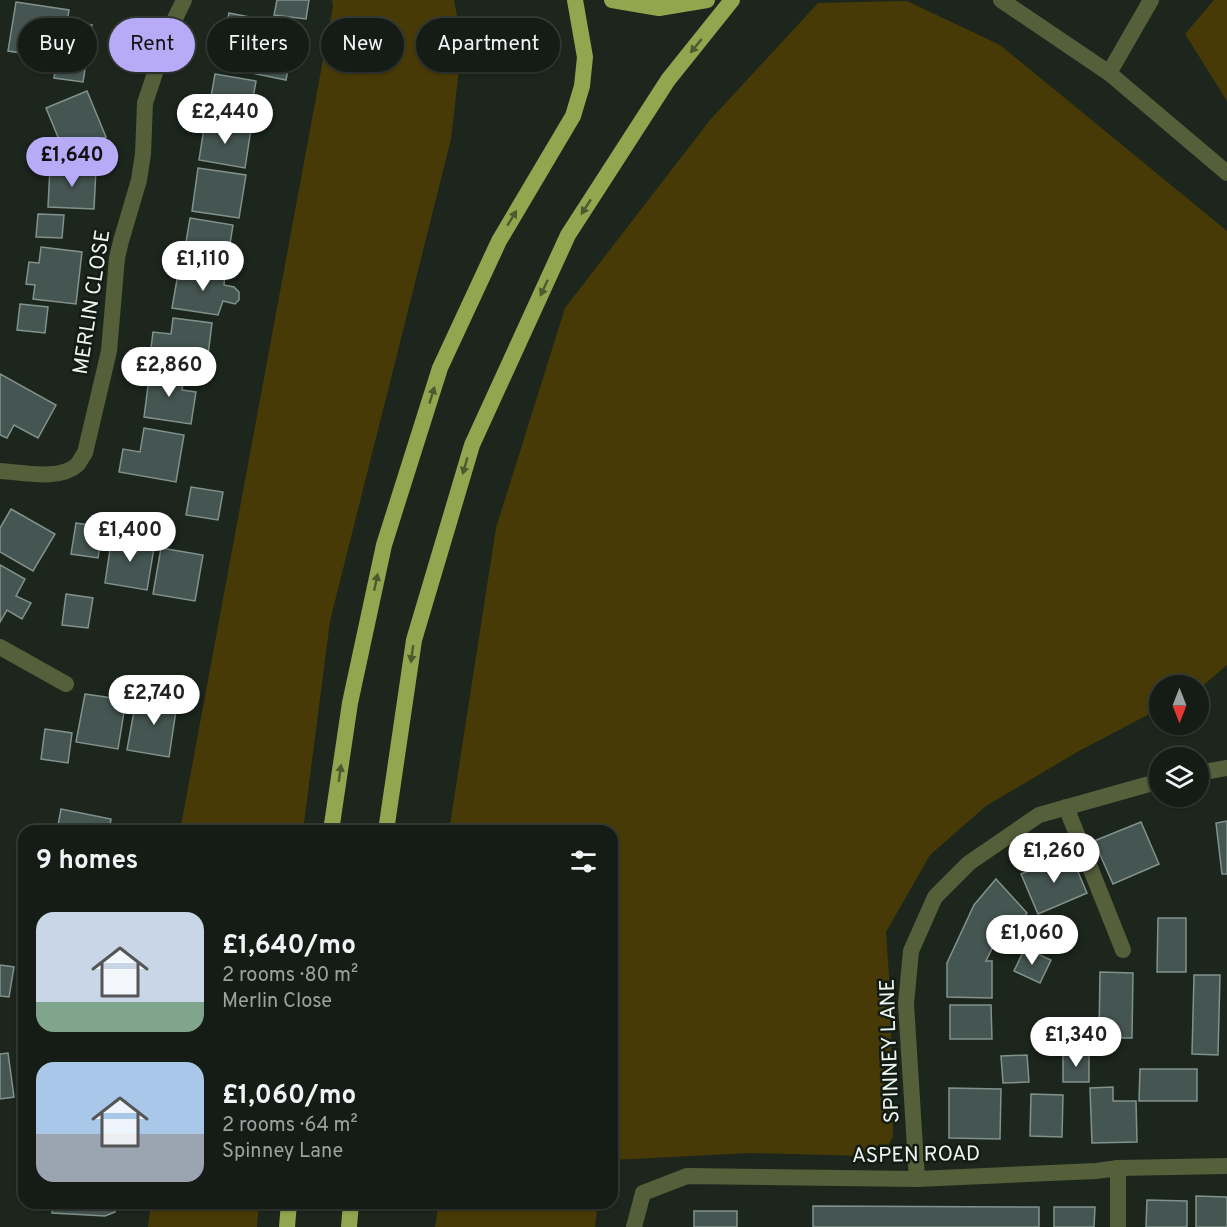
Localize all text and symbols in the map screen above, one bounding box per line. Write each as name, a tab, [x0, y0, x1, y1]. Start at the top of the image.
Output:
chip: Buy	[18, 18, 97, 72]
chip: Rent	[109, 18, 195, 72]
chip: Filters	[207, 18, 309, 72]
chip: New	[321, 18, 404, 72]
chip: Apartment	[416, 18, 560, 72]
one-way arrow	[689, 38, 702, 54]
pin: £2,440	[176, 94, 274, 145]
text: £2,440	[191, 100, 259, 126]
pin: £1,640	[23, 137, 121, 188]
text: £1,640	[40, 143, 104, 169]
one-way arrow	[581, 199, 592, 215]
one-way arrow	[507, 210, 518, 226]
street label: MERLIN CLOSE	[68, 228, 117, 377]
pin: £1,110	[154, 241, 252, 292]
text: £1,110	[176, 247, 230, 273]
one-way arrow	[539, 280, 548, 297]
pin: £2,860	[120, 347, 218, 398]
text: £2,860	[135, 353, 203, 379]
one-way arrow	[427, 386, 437, 404]
one-way arrow	[460, 457, 469, 475]
pin: £1,400	[81, 512, 179, 563]
text: £1,400	[98, 518, 162, 544]
one-way arrow	[372, 572, 382, 591]
one-way arrow	[408, 644, 417, 663]
pin: £2,740	[105, 675, 203, 726]
north arrow	[1149, 675, 1209, 735]
map controls	[1149, 675, 1209, 807]
text: £2,740	[123, 681, 185, 707]
button: layers	[1149, 747, 1209, 807]
one-way arrow	[336, 764, 345, 783]
pin: £1,260	[1005, 833, 1103, 884]
text: £1,260	[1023, 839, 1085, 865]
text: 9 homes	[36, 845, 138, 878]
icon: filters	[567, 845, 600, 878]
pin: £1,060	[983, 915, 1081, 966]
text: £1,060	[1000, 921, 1064, 947]
text: £1,640/mo	[222, 930, 356, 963]
icon: home	[84, 936, 156, 1008]
text: 2 rooms · 80 m²	[222, 963, 358, 989]
street label: SPINNEY LANE	[874, 978, 907, 1124]
text: Merlin Close	[222, 989, 332, 1015]
pin: £1,340	[1027, 1017, 1125, 1068]
text: £1,340	[1044, 1023, 1108, 1049]
text: £1,060/mo	[222, 1080, 356, 1113]
icon: home	[84, 1086, 156, 1158]
text: 2 rooms · 64 m²	[222, 1113, 358, 1139]
text: Spinney Lane	[222, 1139, 343, 1165]
street label: ASPEN ROAD	[852, 1141, 980, 1170]

